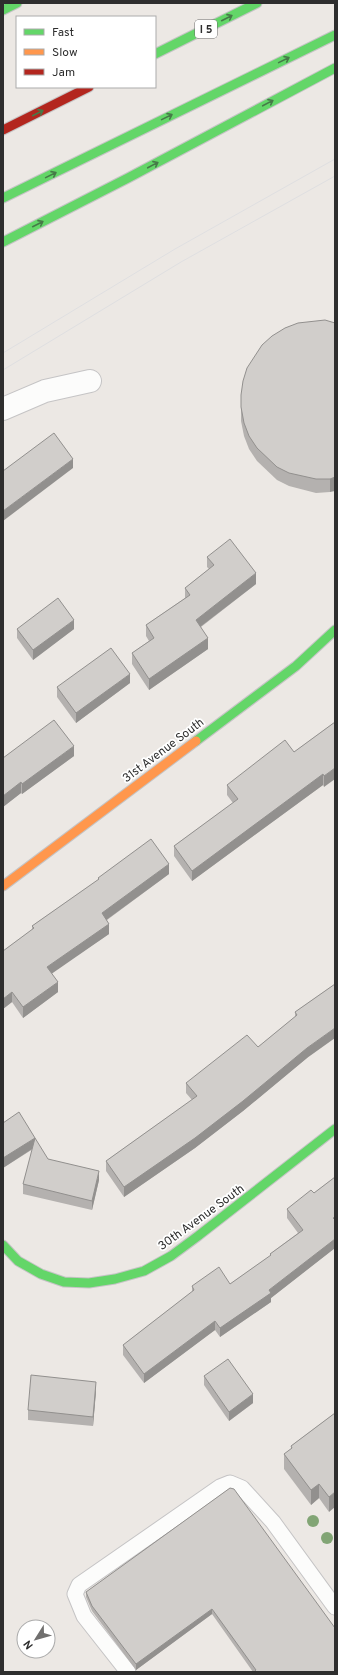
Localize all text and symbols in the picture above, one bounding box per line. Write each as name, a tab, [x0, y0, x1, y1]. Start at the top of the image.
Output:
one-way arrow	[221, 14, 233, 21]
legend	[16, 16, 156, 88]
road number: I 5	[195, 20, 217, 38]
text: Fast	[52, 25, 74, 41]
text: Slow	[52, 45, 78, 61]
one-way arrow	[278, 56, 290, 63]
text: Jam	[52, 65, 75, 81]
one-way arrow	[262, 99, 274, 107]
one-way arrow	[32, 109, 44, 116]
one-way arrow	[161, 113, 173, 120]
one-way arrow	[147, 160, 159, 168]
one-way arrow	[44, 171, 56, 178]
one-way arrow	[32, 220, 44, 227]
street label: 31st Avenue South	[120, 715, 208, 787]
street label: 30th Avenue South	[155, 1181, 248, 1254]
north arrow	[16, 1619, 56, 1659]
text: N	[21, 1637, 37, 1652]

